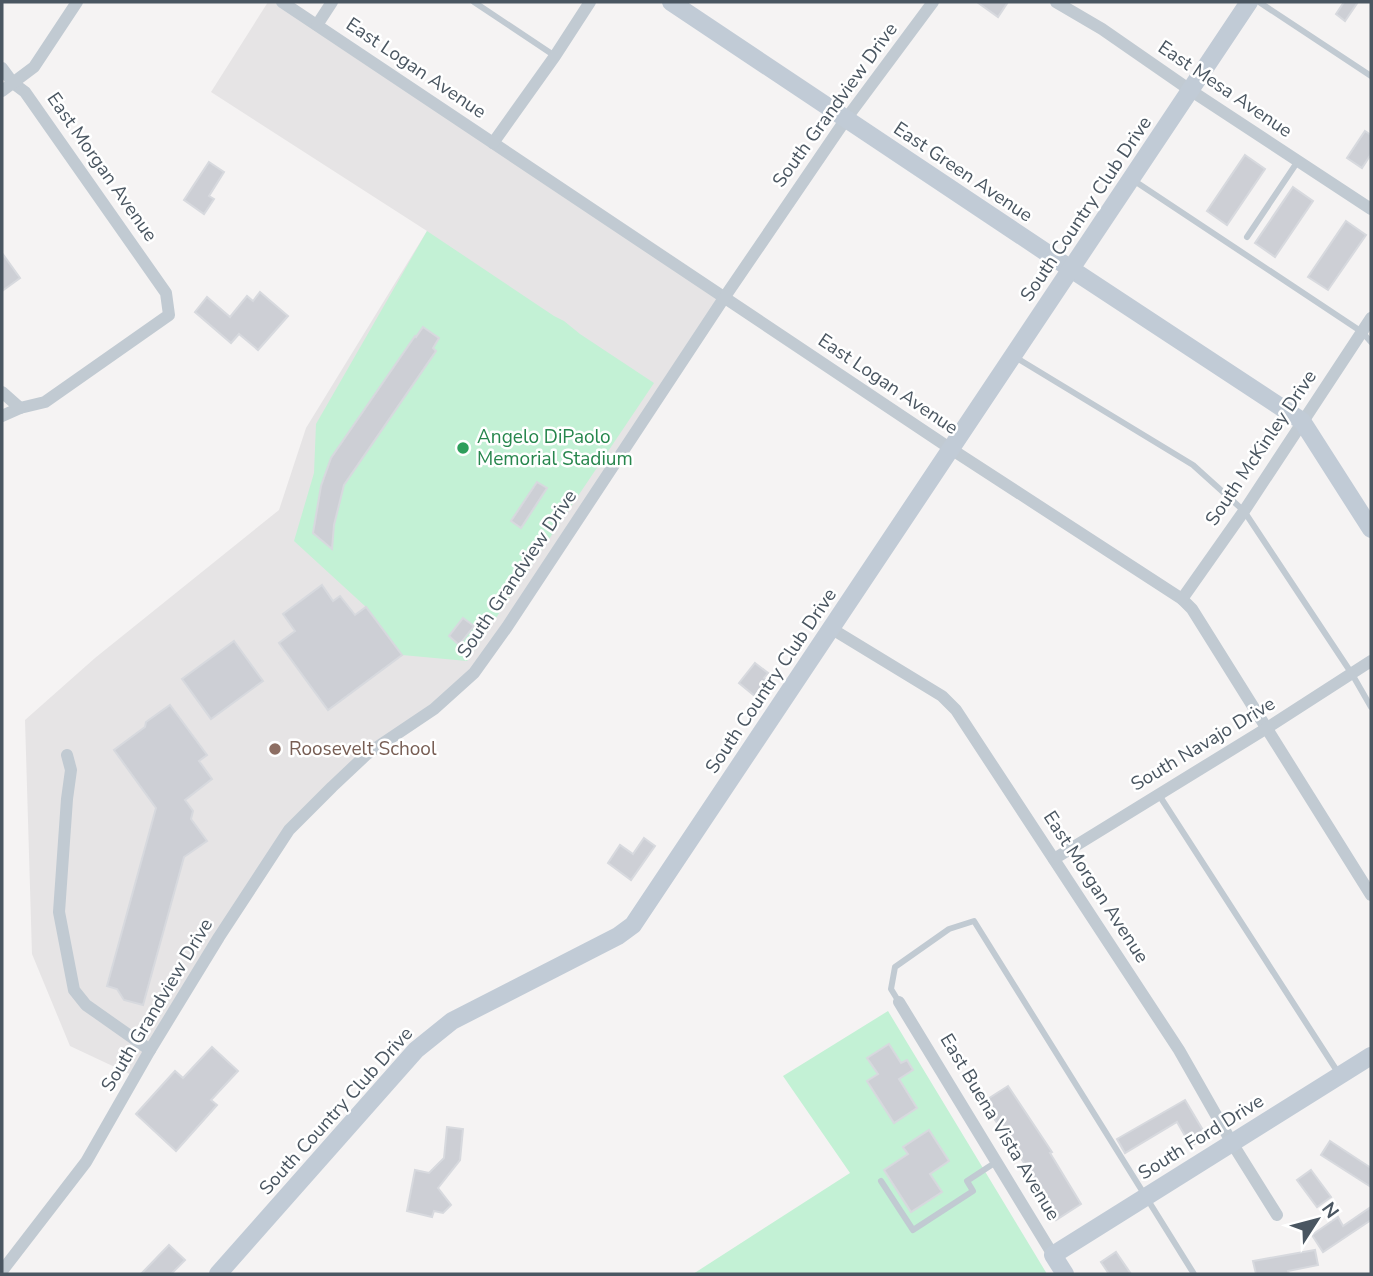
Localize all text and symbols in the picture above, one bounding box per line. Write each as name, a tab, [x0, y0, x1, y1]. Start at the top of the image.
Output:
street label: East Logan Avenue	[341, 11, 491, 125]
street label: South Grandview Drive	[766, 17, 904, 193]
street label: East Mesa Avenue	[1153, 34, 1297, 144]
street label: East Morgan Avenue	[41, 87, 163, 247]
street label: South Country Club Drive	[1014, 111, 1158, 307]
street label: East Green Avenue	[888, 116, 1038, 228]
street label: East Logan Avenue	[813, 327, 963, 441]
street label: South McKinley Drive	[1199, 365, 1323, 531]
place label: Angelo DiPaolo Memorial Stadium	[477, 424, 633, 472]
marker: Angelo DiPaolo Memorial Stadium	[455, 440, 471, 456]
street label: South Grandview Drive	[451, 485, 583, 663]
street label: South Country Club Drive	[699, 583, 843, 779]
street label: South Navajo Drive	[1126, 691, 1280, 797]
place label: Roosevelt School	[289, 736, 437, 762]
marker: Roosevelt School	[267, 741, 283, 757]
street label: East Morgan Avenue	[1037, 806, 1155, 968]
street label: South Grandview Drive	[95, 914, 219, 1096]
street label: South Country Club Drive	[253, 1021, 419, 1201]
street label: East Buena Vista Avenue	[934, 1029, 1066, 1225]
street label: South Ford Drive	[1133, 1088, 1269, 1186]
north arrow	[1282, 1185, 1352, 1255]
text: N	[1315, 1197, 1345, 1224]

